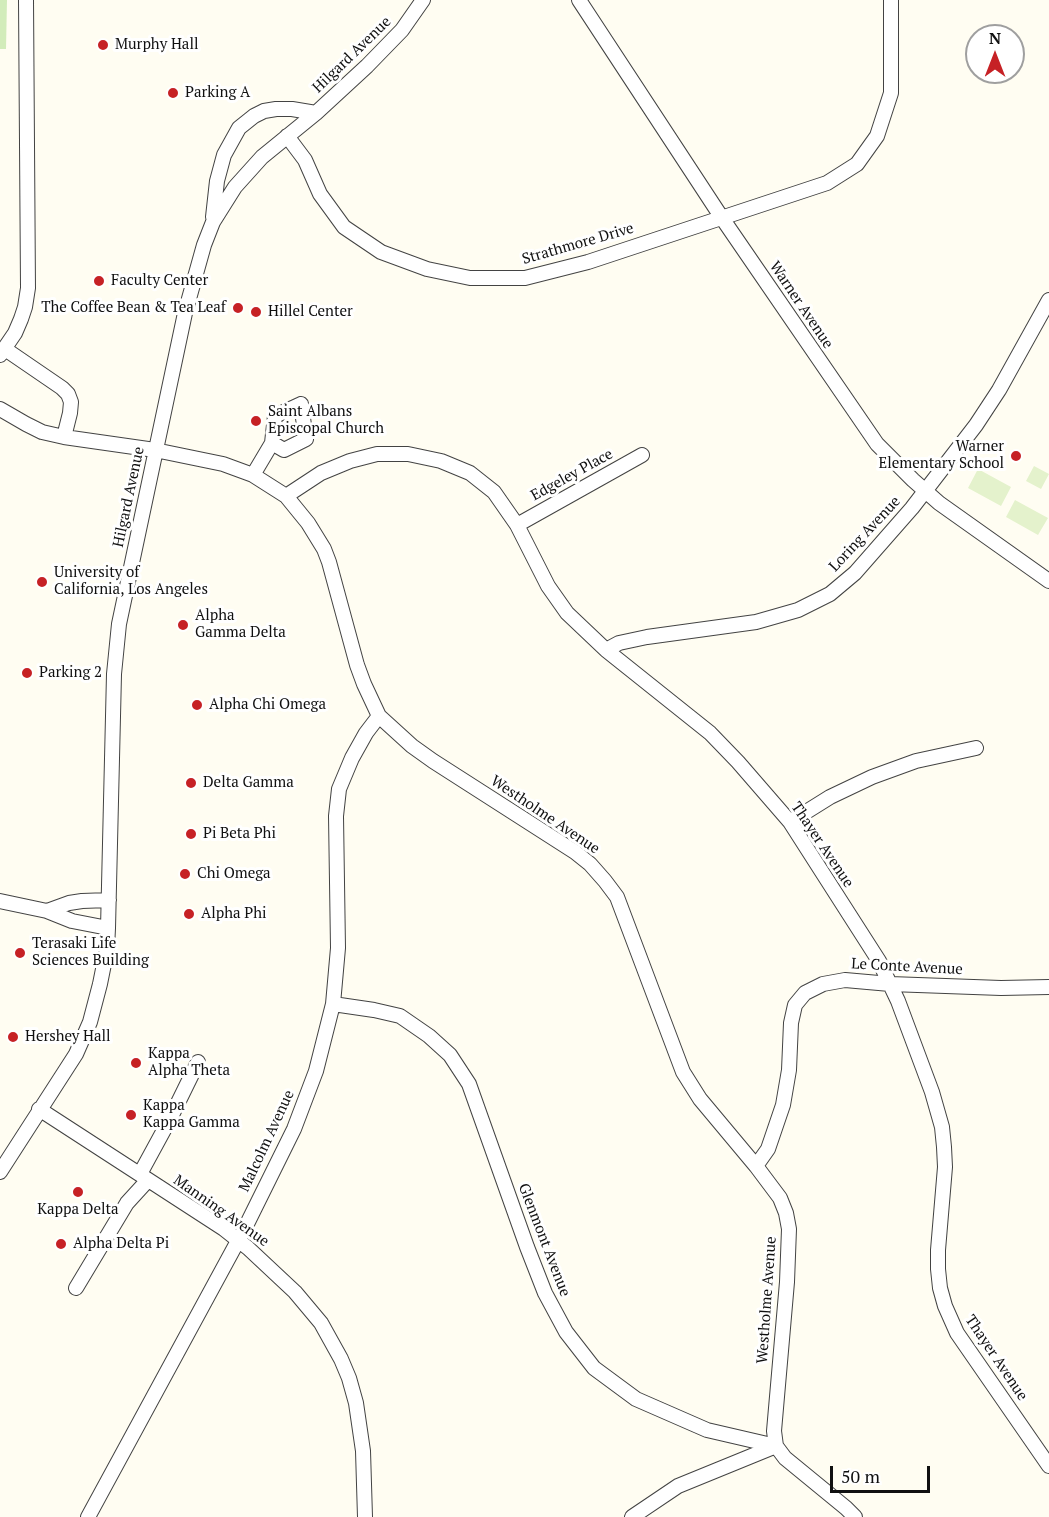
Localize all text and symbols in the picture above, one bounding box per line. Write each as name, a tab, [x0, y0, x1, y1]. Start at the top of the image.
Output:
street label: Hilgard Avenue	[309, 13, 395, 97]
north arrow	[965, 24, 1025, 84]
text: N	[989, 27, 1001, 49]
place label: Murphy Hall	[115, 36, 198, 54]
marker: Murphy Hall	[96, 38, 110, 52]
place label: Parking A	[185, 84, 250, 102]
marker: Parking A	[166, 86, 180, 100]
street label: Strathmore Drive	[520, 219, 636, 269]
street label: Warner Avenue	[765, 258, 837, 352]
place label: Faculty Center	[111, 272, 208, 290]
marker: Faculty Center	[92, 274, 106, 288]
place label: The Coffee Bean & Tea Leaf	[41, 299, 226, 317]
marker: The Coffee Bean & Tea Leaf	[231, 301, 245, 315]
place label: Hillel Center	[268, 303, 353, 321]
marker: Hillel Center	[249, 305, 263, 319]
place label: Saint Albans Episcopal Church	[268, 403, 384, 438]
marker: Saint Albans Episcopal Church	[249, 414, 263, 428]
place label: Warner Elementary School	[878, 438, 1004, 473]
street label: Hilgard Avenue	[110, 445, 148, 549]
street label: Edgeley Place	[528, 445, 616, 505]
marker: Warner Elementary School	[1009, 449, 1023, 463]
street label: Loring Avenue	[826, 493, 904, 575]
place label: University of California, Los Angeles	[54, 564, 208, 599]
marker: University of California, Los Angeles	[35, 575, 49, 589]
place label: Alpha Gamma Delta	[195, 607, 286, 642]
marker: Alpha Gamma Delta	[176, 618, 190, 632]
place label: Parking 2	[39, 664, 102, 682]
marker: Parking 2	[20, 666, 34, 680]
place label: Alpha Chi Omega	[209, 696, 326, 714]
marker: Alpha Chi Omega	[190, 698, 204, 712]
street label: Westholme Avenue	[487, 772, 603, 858]
place label: Delta Gamma	[203, 774, 294, 792]
marker: Delta Gamma	[184, 776, 198, 790]
street label: Thayer Avenue	[787, 799, 857, 891]
place label: Pi Beta Phi	[203, 825, 276, 843]
marker: Pi Beta Phi	[184, 827, 198, 841]
place label: Chi Omega	[197, 865, 271, 883]
marker: Chi Omega	[178, 867, 192, 881]
place label: Alpha Phi	[201, 905, 267, 923]
marker: Alpha Phi	[182, 907, 196, 921]
place label: Terasaki Life Sciences Building	[32, 935, 149, 970]
marker: Terasaki Life Sciences Building	[13, 946, 27, 960]
street label: Le Conte Avenue	[851, 955, 963, 979]
place label: Hershey Hall	[25, 1028, 111, 1046]
marker: Hershey Hall	[6, 1030, 20, 1044]
place label: Kappa Alpha Theta	[148, 1045, 230, 1080]
marker: Kappa Alpha Theta	[129, 1056, 143, 1070]
street label: Malcolm Avenue	[236, 1087, 298, 1195]
place label: Kappa Kappa Gamma	[143, 1097, 240, 1132]
marker: Kappa Kappa Gamma	[124, 1108, 138, 1122]
street label: Manning Avenue	[170, 1171, 272, 1251]
street label: Glenmont Avenue	[514, 1181, 574, 1299]
marker: Kappa Delta	[71, 1185, 85, 1199]
place label: Kappa Delta	[37, 1201, 119, 1219]
place label: Alpha Delta Pi	[73, 1235, 169, 1253]
street label: Westholme Avenue	[754, 1236, 780, 1364]
marker: Alpha Delta Pi	[54, 1237, 68, 1251]
street label: Thayer Avenue	[961, 1312, 1031, 1404]
scale bar	[833, 1454, 934, 1492]
text: 50 m	[841, 1464, 880, 1488]

